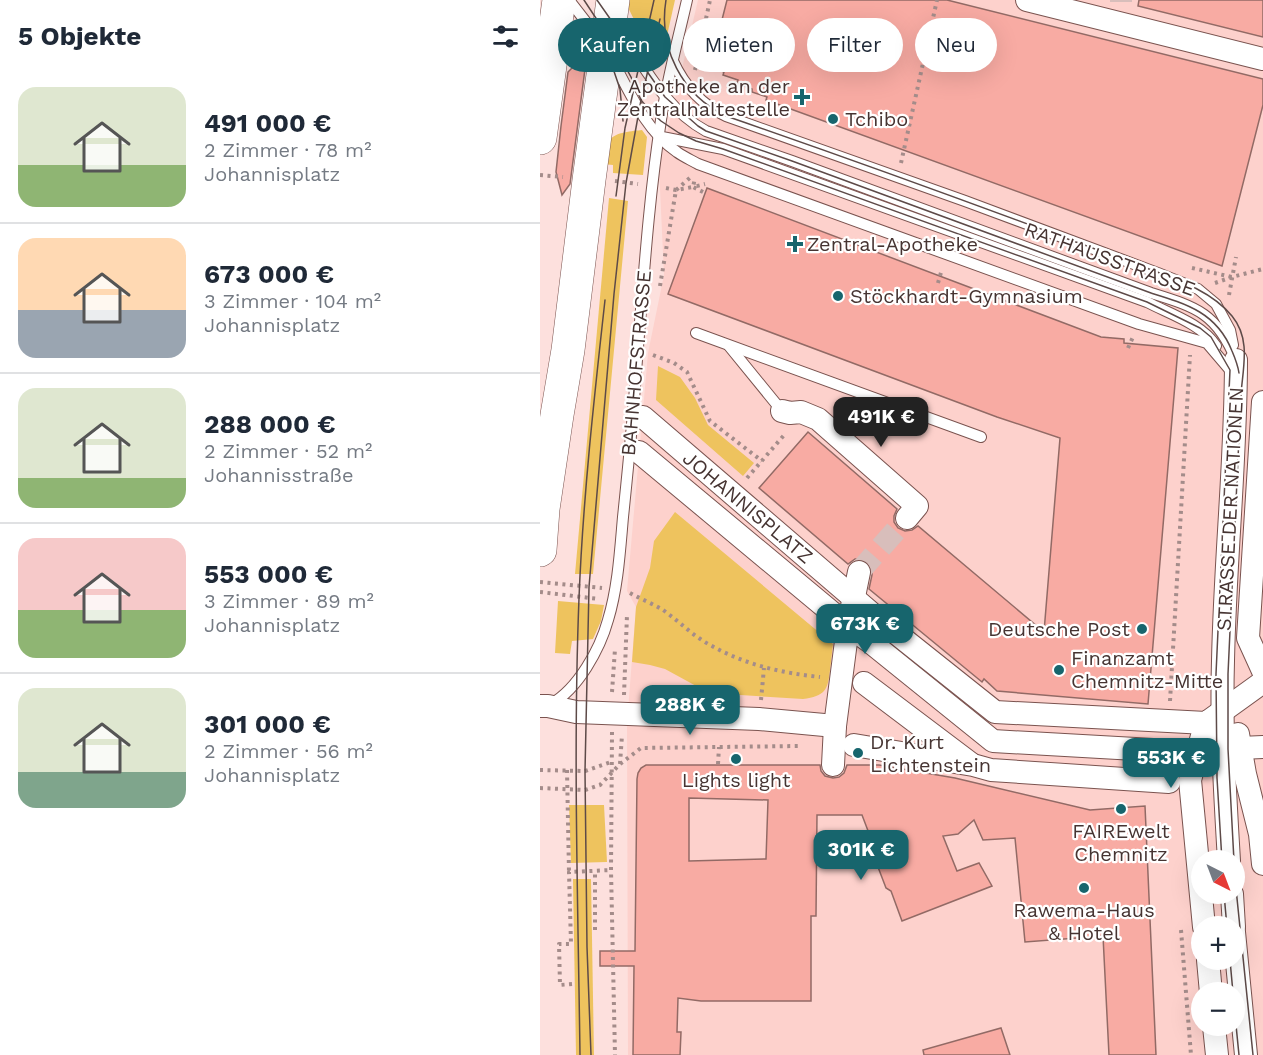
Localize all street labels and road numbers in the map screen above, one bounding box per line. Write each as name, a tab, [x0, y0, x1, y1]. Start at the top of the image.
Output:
street label: RATHAUSSTRASSE	[1021, 217, 1199, 301]
street label: BAHNHOFSTRASSE	[616, 269, 656, 457]
street label: STRASSE DER NATIONEN	[1212, 386, 1248, 632]
street label: JOHANNISPLATZ	[678, 446, 818, 568]

